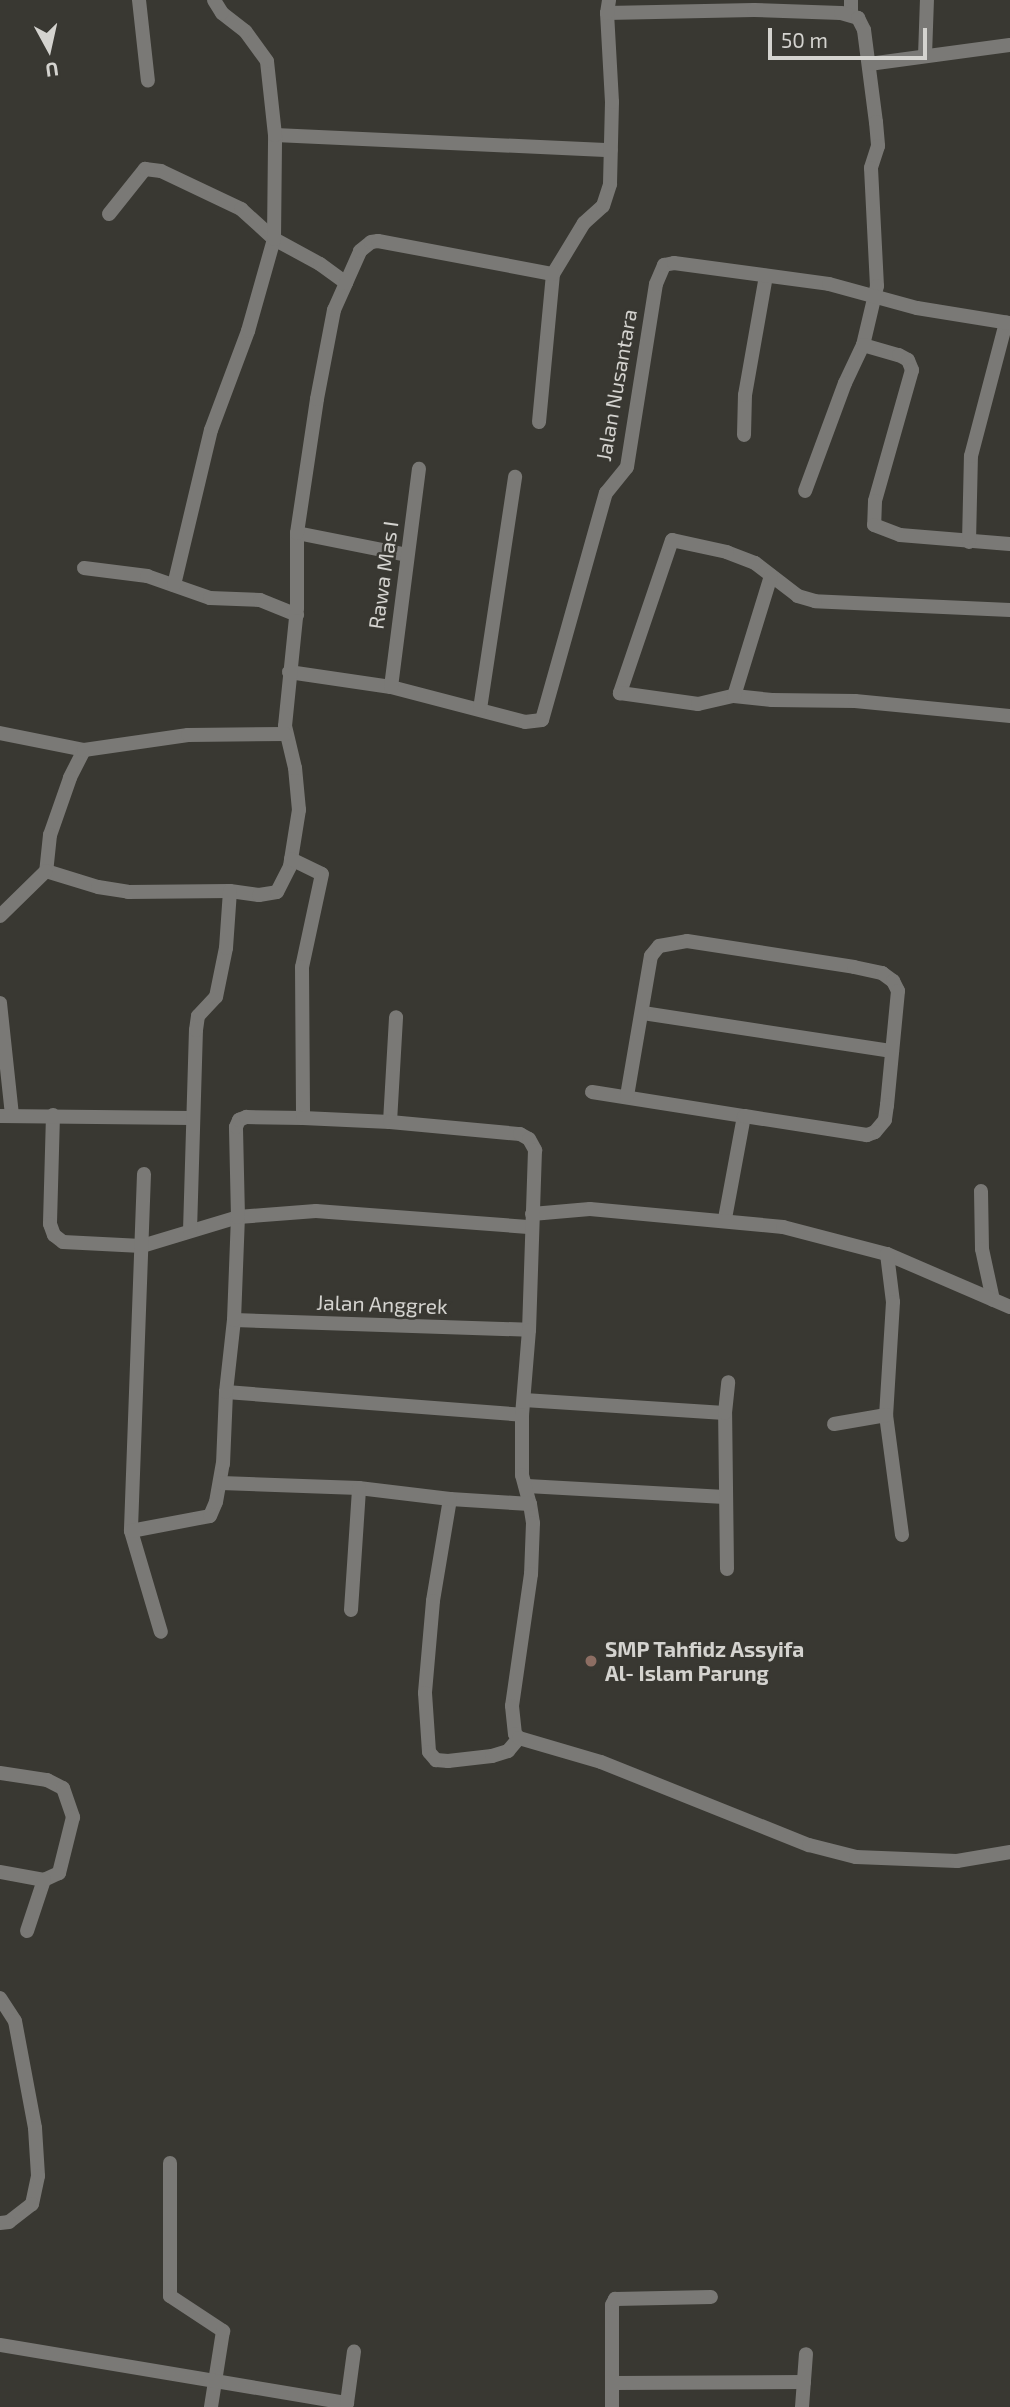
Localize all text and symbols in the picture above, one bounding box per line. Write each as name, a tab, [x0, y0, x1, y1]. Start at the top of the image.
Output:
north arrow	[14, 14, 84, 84]
scale bar	[772, 14, 931, 58]
text: 50 m	[781, 27, 828, 52]
text: U	[44, 58, 60, 83]
street label: Jalan Nusantara	[590, 307, 642, 463]
street label: Rawa Mas I	[363, 519, 403, 631]
street label: Jalan Anggrek	[316, 1289, 448, 1319]
place label: SMP Tahfidz Assyifa Al- Islam Parung	[605, 1636, 806, 1686]
marker: SMP Tahfidz Assyifa Al- Islam Parung	[583, 1653, 599, 1669]

